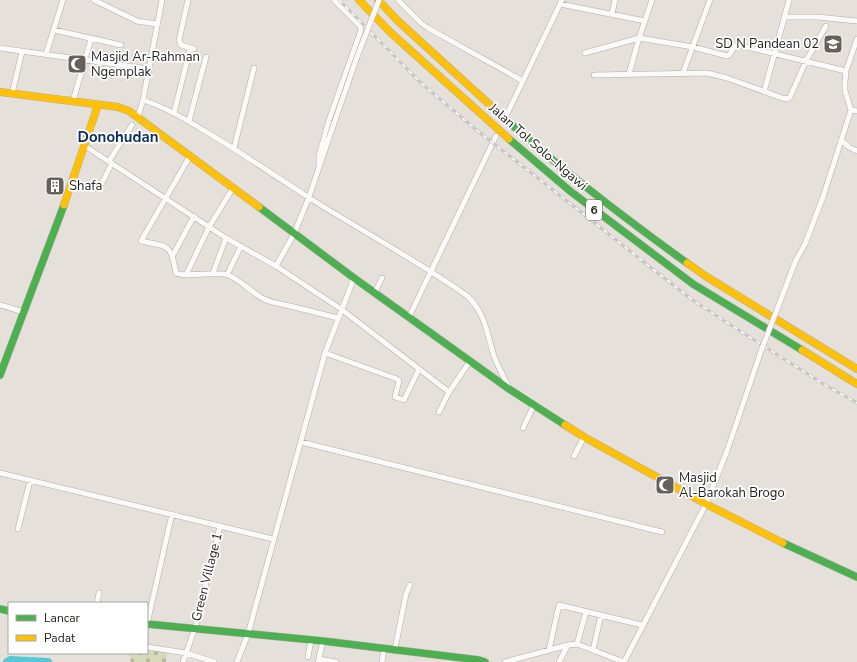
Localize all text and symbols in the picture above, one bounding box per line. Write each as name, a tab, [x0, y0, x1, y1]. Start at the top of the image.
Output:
school or university icon: SD N Pandean 02	[822, 33, 844, 55]
place label: SD N Pandean 02	[715, 35, 819, 53]
place label: Masjid Ar-Rahman Ngemplak	[91, 48, 200, 81]
mosque icon: Masjid Ar-Rahman Ngemplak	[66, 53, 88, 75]
street label: Jalan Tol Solo–Ngawi	[484, 99, 591, 195]
district label: Donohudan	[78, 127, 158, 147]
building icon: Shafa	[44, 175, 66, 197]
place label: Shafa	[69, 177, 102, 195]
road number: 6	[586, 200, 602, 220]
place label: Masjid Al-Barokah Brogo	[679, 469, 785, 502]
mosque icon: Masjid Al-Barokah Brogo	[654, 474, 676, 496]
street label: Green Village 1	[187, 531, 227, 623]
legend	[8, 602, 148, 654]
text: Lancar	[44, 610, 81, 626]
text: Padat	[44, 630, 76, 646]

